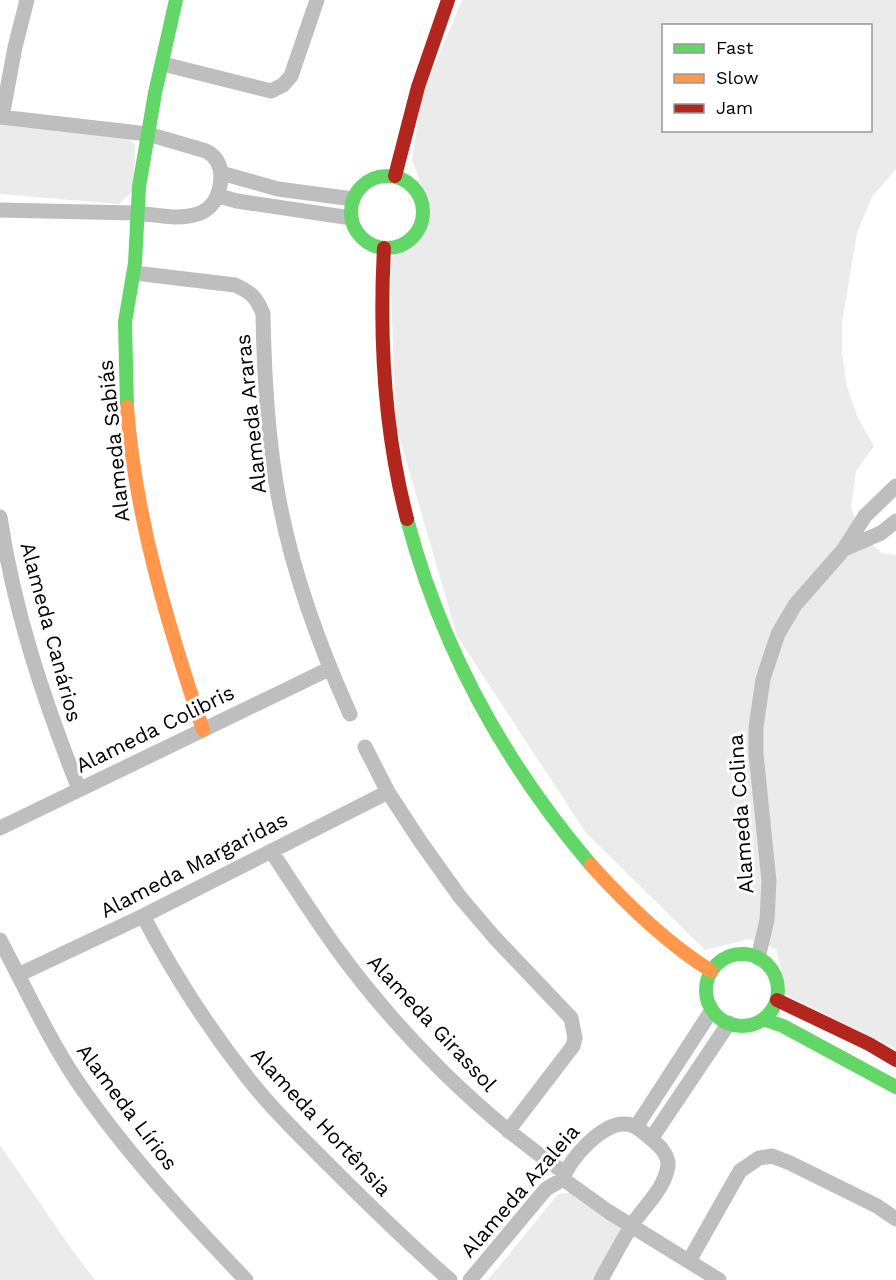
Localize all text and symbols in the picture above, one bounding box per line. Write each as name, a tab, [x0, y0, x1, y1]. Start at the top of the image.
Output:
legend	[662, 24, 872, 132]
text: Fast	[716, 37, 754, 58]
text: Slow	[716, 67, 759, 88]
text: Jam	[716, 97, 753, 118]
street label: Alameda Araras	[230, 333, 271, 495]
street label: Alameda Sabiás	[93, 359, 134, 523]
street label: Alameda Canários	[15, 539, 88, 724]
street label: Alameda Colibris	[71, 679, 238, 778]
street label: Alameda Colina	[722, 733, 759, 895]
street label: Alameda Margaridas	[96, 806, 292, 923]
street label: Alameda Girassol	[362, 949, 503, 1097]
street label: Alameda Lírios	[72, 1038, 183, 1175]
street label: Alameda Hortênsia	[246, 1042, 397, 1201]
street label: Alameda Azaleia	[455, 1119, 584, 1262]

